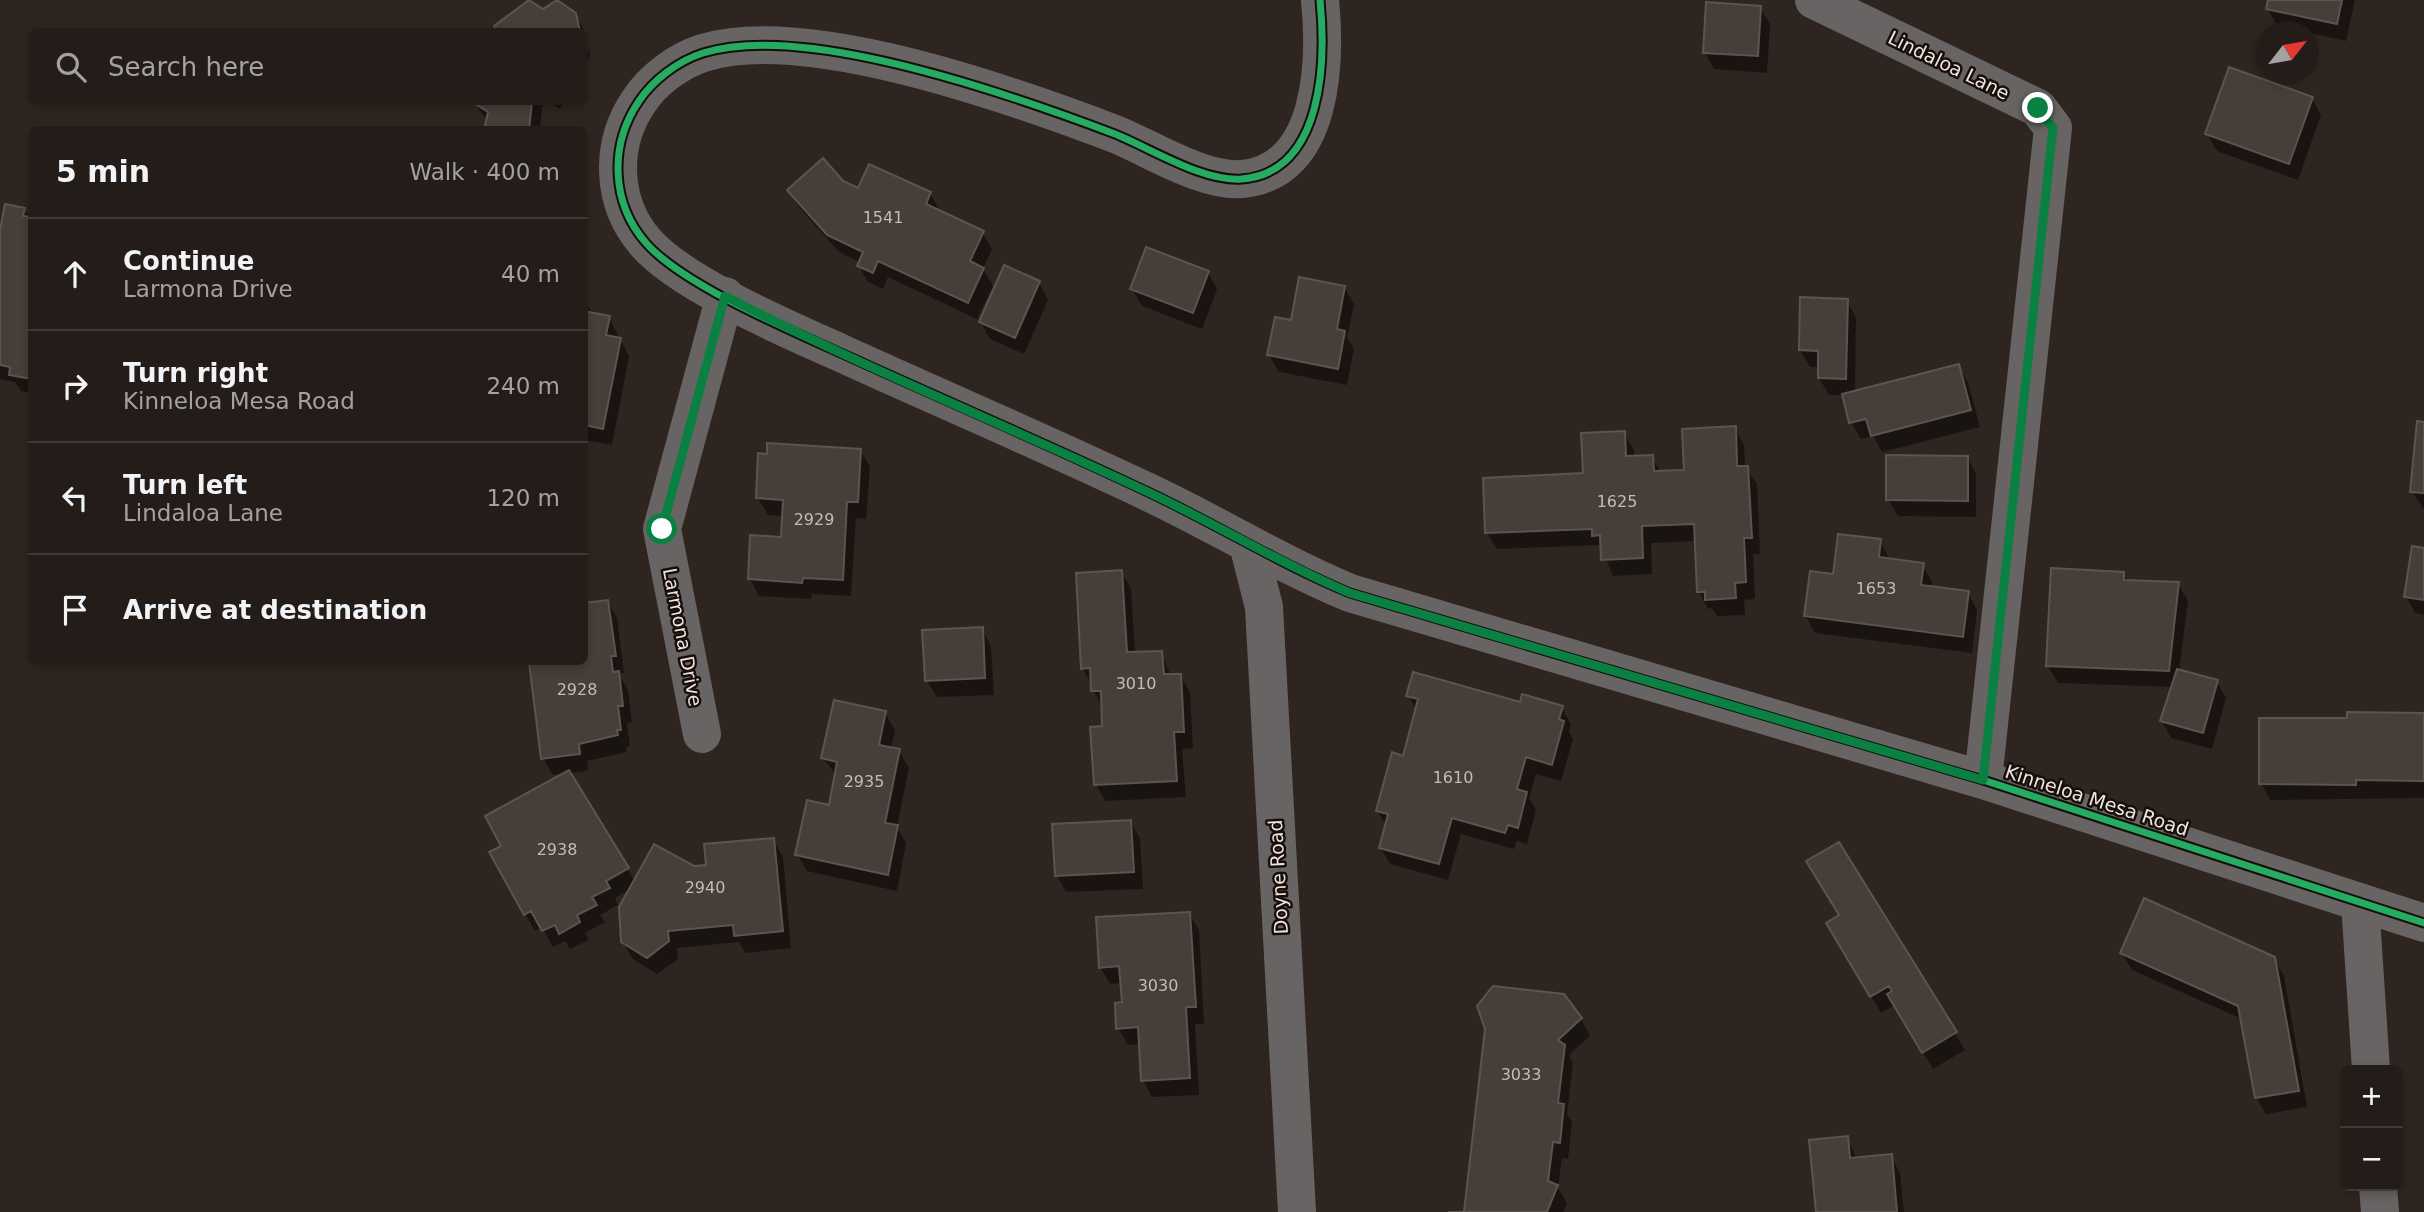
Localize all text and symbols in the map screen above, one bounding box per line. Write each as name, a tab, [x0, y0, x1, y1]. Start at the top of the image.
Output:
north arrow	[2256, 21, 2319, 84]
street label: Lindaloa Lane	[1885, 26, 2013, 104]
search box	[28, 28, 588, 105]
icon: search	[52, 48, 90, 86]
text: Search here	[108, 52, 264, 82]
route end	[2022, 92, 2053, 123]
text: 5 min	[56, 154, 150, 189]
text: Walk · 400 m	[409, 159, 560, 185]
house number: 1541	[863, 208, 903, 227]
text: Continue	[123, 246, 254, 276]
icon: ahead	[56, 255, 94, 293]
text: 40 m	[501, 261, 560, 287]
text: Larmona Drive	[123, 276, 293, 302]
text: Turn right	[123, 358, 268, 388]
icon: right	[56, 367, 94, 405]
text: 240 m	[486, 373, 560, 399]
text: Kinneloa Mesa Road	[123, 388, 355, 414]
text: Turn left	[123, 470, 247, 500]
icon: left	[56, 479, 94, 517]
text: 120 m	[486, 485, 560, 511]
house number: 1625	[1597, 492, 1637, 511]
text: Lindaloa Lane	[123, 500, 283, 526]
house number: 2929	[794, 510, 834, 529]
route start	[646, 513, 677, 544]
street label: Larmona Drive	[659, 566, 707, 708]
house number: 1653	[1856, 579, 1896, 598]
icon: arrive	[56, 591, 94, 629]
text: Arrive at destination	[123, 595, 427, 625]
house number: 3010	[1116, 674, 1156, 693]
house number: 2928	[557, 680, 597, 699]
street label: Kinneloa Mesa Road	[2003, 760, 2191, 840]
house number: 1610	[1433, 768, 1473, 787]
house number: 2935	[844, 772, 884, 791]
street label: Doyne Road	[1264, 819, 1292, 935]
house number: 2938	[537, 840, 577, 859]
house number: 2940	[685, 878, 725, 897]
house number: 3030	[1138, 976, 1178, 995]
house number: 3033	[1501, 1065, 1541, 1084]
map controls	[2340, 1065, 2403, 1191]
button: +	[2340, 1065, 2403, 1128]
button: −	[2340, 1128, 2403, 1191]

